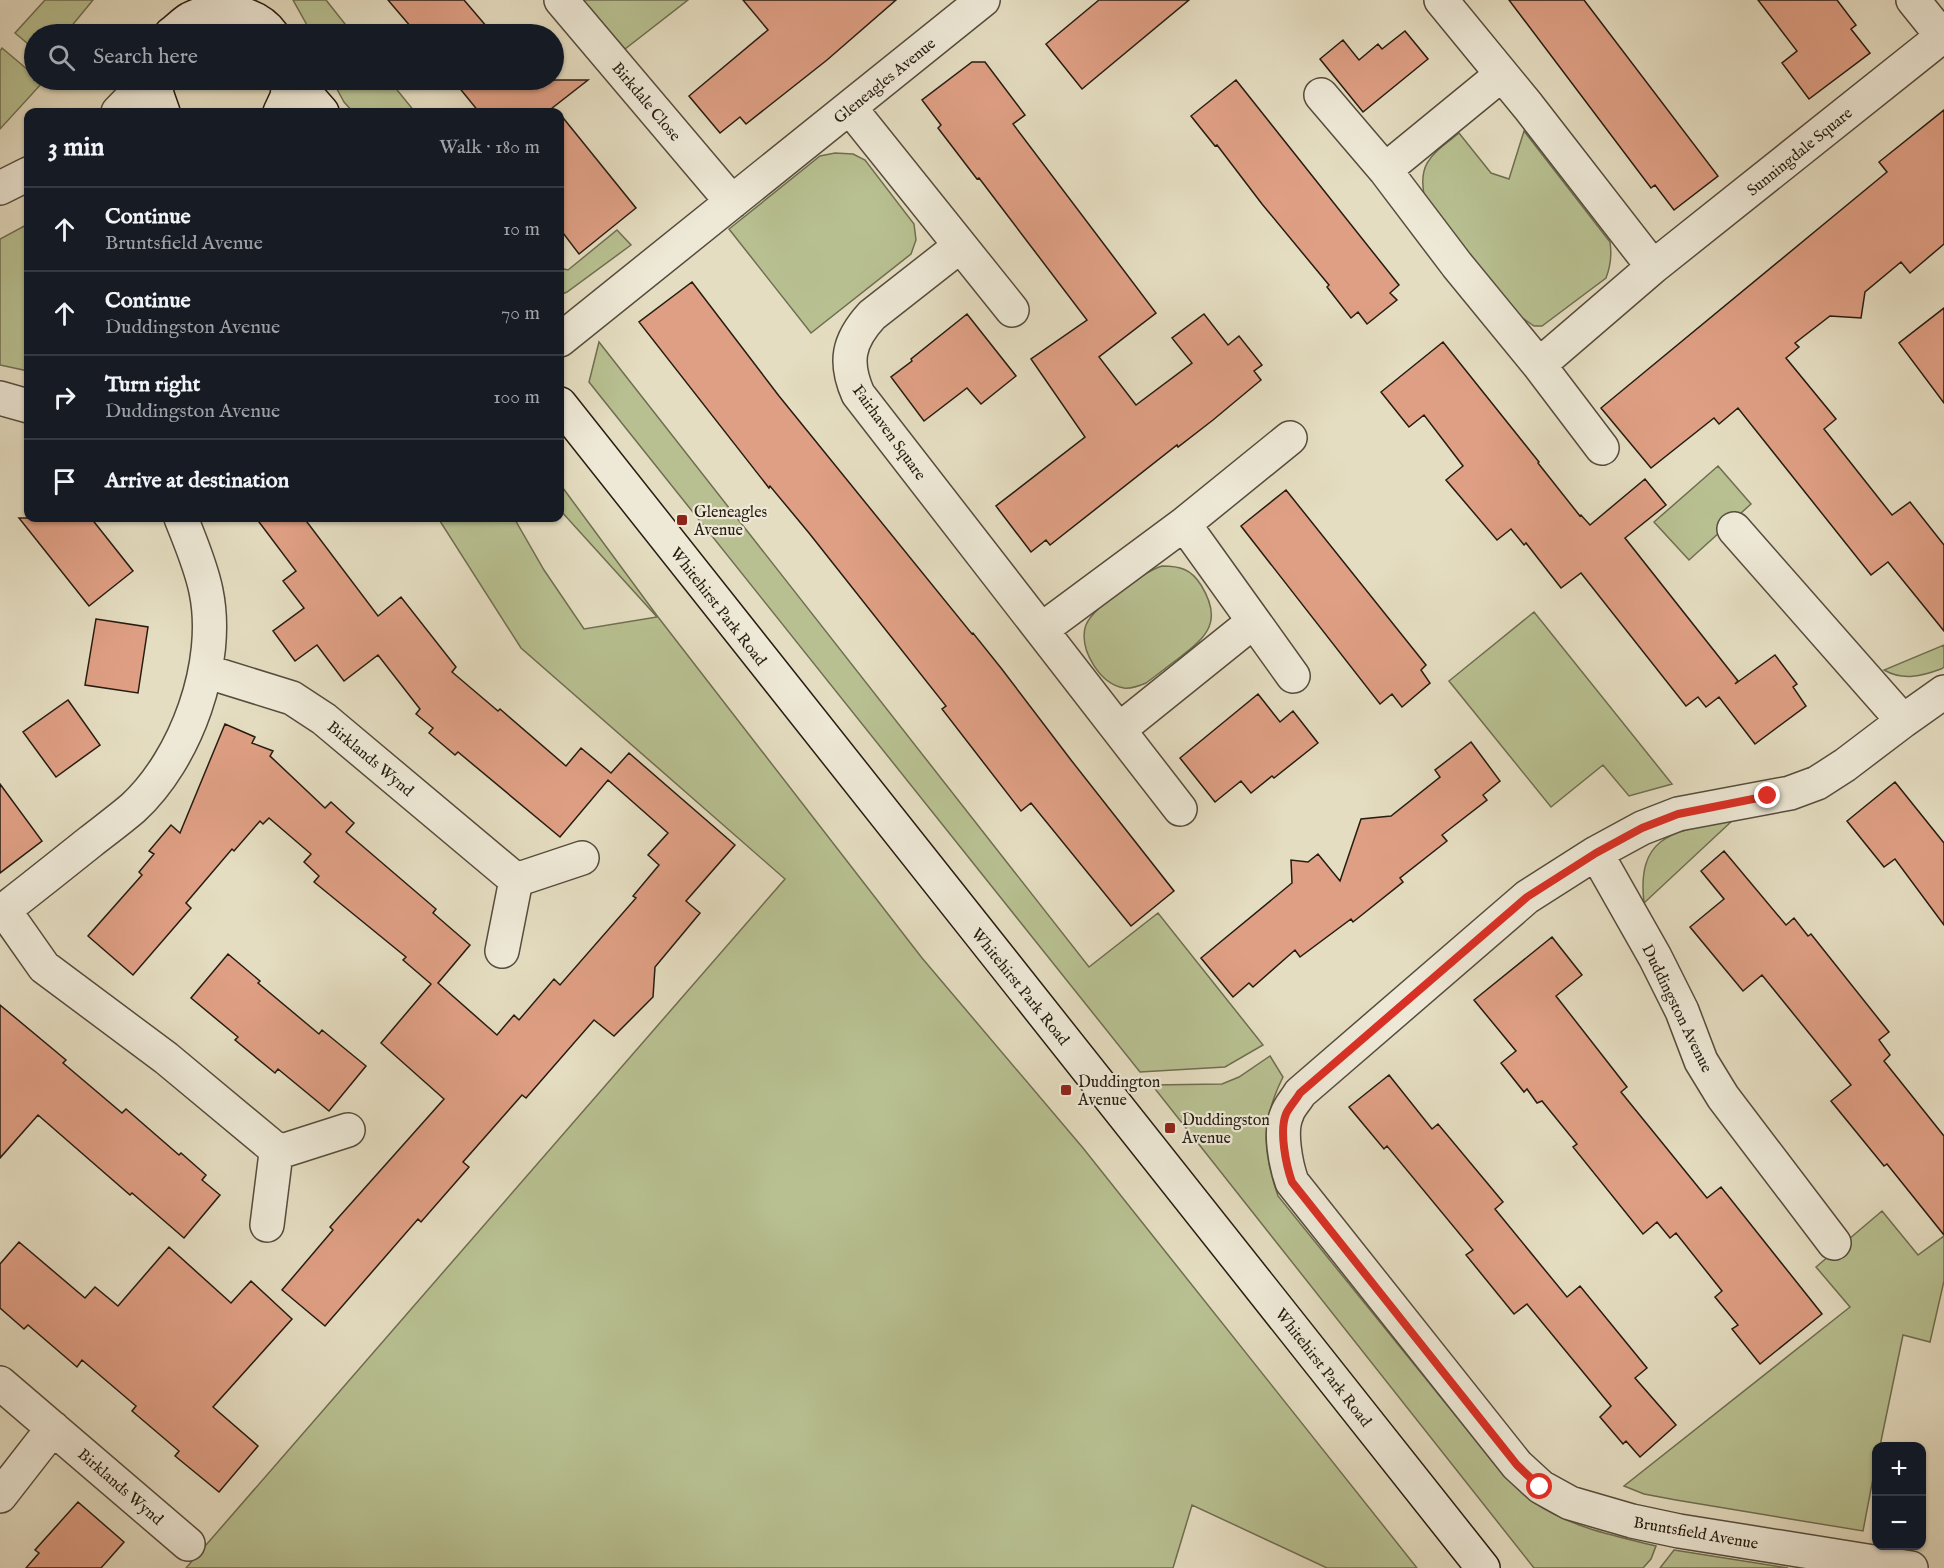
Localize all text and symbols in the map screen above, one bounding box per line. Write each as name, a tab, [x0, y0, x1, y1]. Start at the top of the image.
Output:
search box	[24, 24, 564, 90]
street label: Gleneagles Avenue	[830, 34, 940, 129]
icon: search	[45, 41, 78, 74]
text: Search here	[93, 43, 198, 71]
street label: Birkdale Close	[607, 59, 684, 146]
street label: Sunningdale Square	[1743, 104, 1857, 201]
text: 3 min	[48, 131, 104, 164]
text: Walk · 180 m	[439, 135, 540, 160]
text: Continue	[105, 203, 191, 231]
icon: ahead	[48, 213, 81, 246]
text: 10 m	[503, 217, 540, 242]
text: Bruntsfield Avenue	[105, 231, 263, 256]
text: Continue	[105, 287, 191, 315]
icon: ahead	[48, 297, 81, 330]
text: 70 m	[501, 301, 540, 326]
text: Duddingston Avenue	[105, 315, 280, 340]
text: Turn right	[105, 371, 200, 399]
icon: right	[48, 381, 81, 414]
street label: Fairhaven Square	[847, 382, 930, 485]
text: 100 m	[493, 385, 540, 410]
text: Duddingston Avenue	[105, 399, 280, 424]
icon: arrive	[48, 465, 81, 498]
text: Arrive at destination	[105, 467, 289, 495]
place label: Gleneagles Avenue	[693, 503, 767, 541]
marker: Gleneagles Avenue	[675, 513, 689, 527]
street label: Whitehirst Park Road	[665, 544, 770, 671]
street label: Birklands Wynd	[322, 718, 417, 802]
route end	[1754, 782, 1780, 808]
street label: Whitehirst Park Road	[966, 925, 1073, 1050]
street label: Duddingston Avenue	[1636, 941, 1716, 1076]
place label: Duddington Avenue	[1077, 1073, 1161, 1111]
marker: Duddington Avenue	[1059, 1083, 1073, 1097]
place label: Duddingston Avenue	[1181, 1111, 1270, 1149]
marker: Duddingston Avenue	[1163, 1121, 1177, 1135]
street label: Whitehirst Park Road	[1270, 1305, 1375, 1432]
map controls	[1872, 1442, 1926, 1550]
button: +	[1872, 1442, 1926, 1496]
street label: Birklands Wynd	[73, 1445, 167, 1530]
route start	[1526, 1473, 1552, 1499]
button: −	[1872, 1496, 1926, 1550]
street label: Bruntsfield Avenue	[1632, 1513, 1760, 1555]

